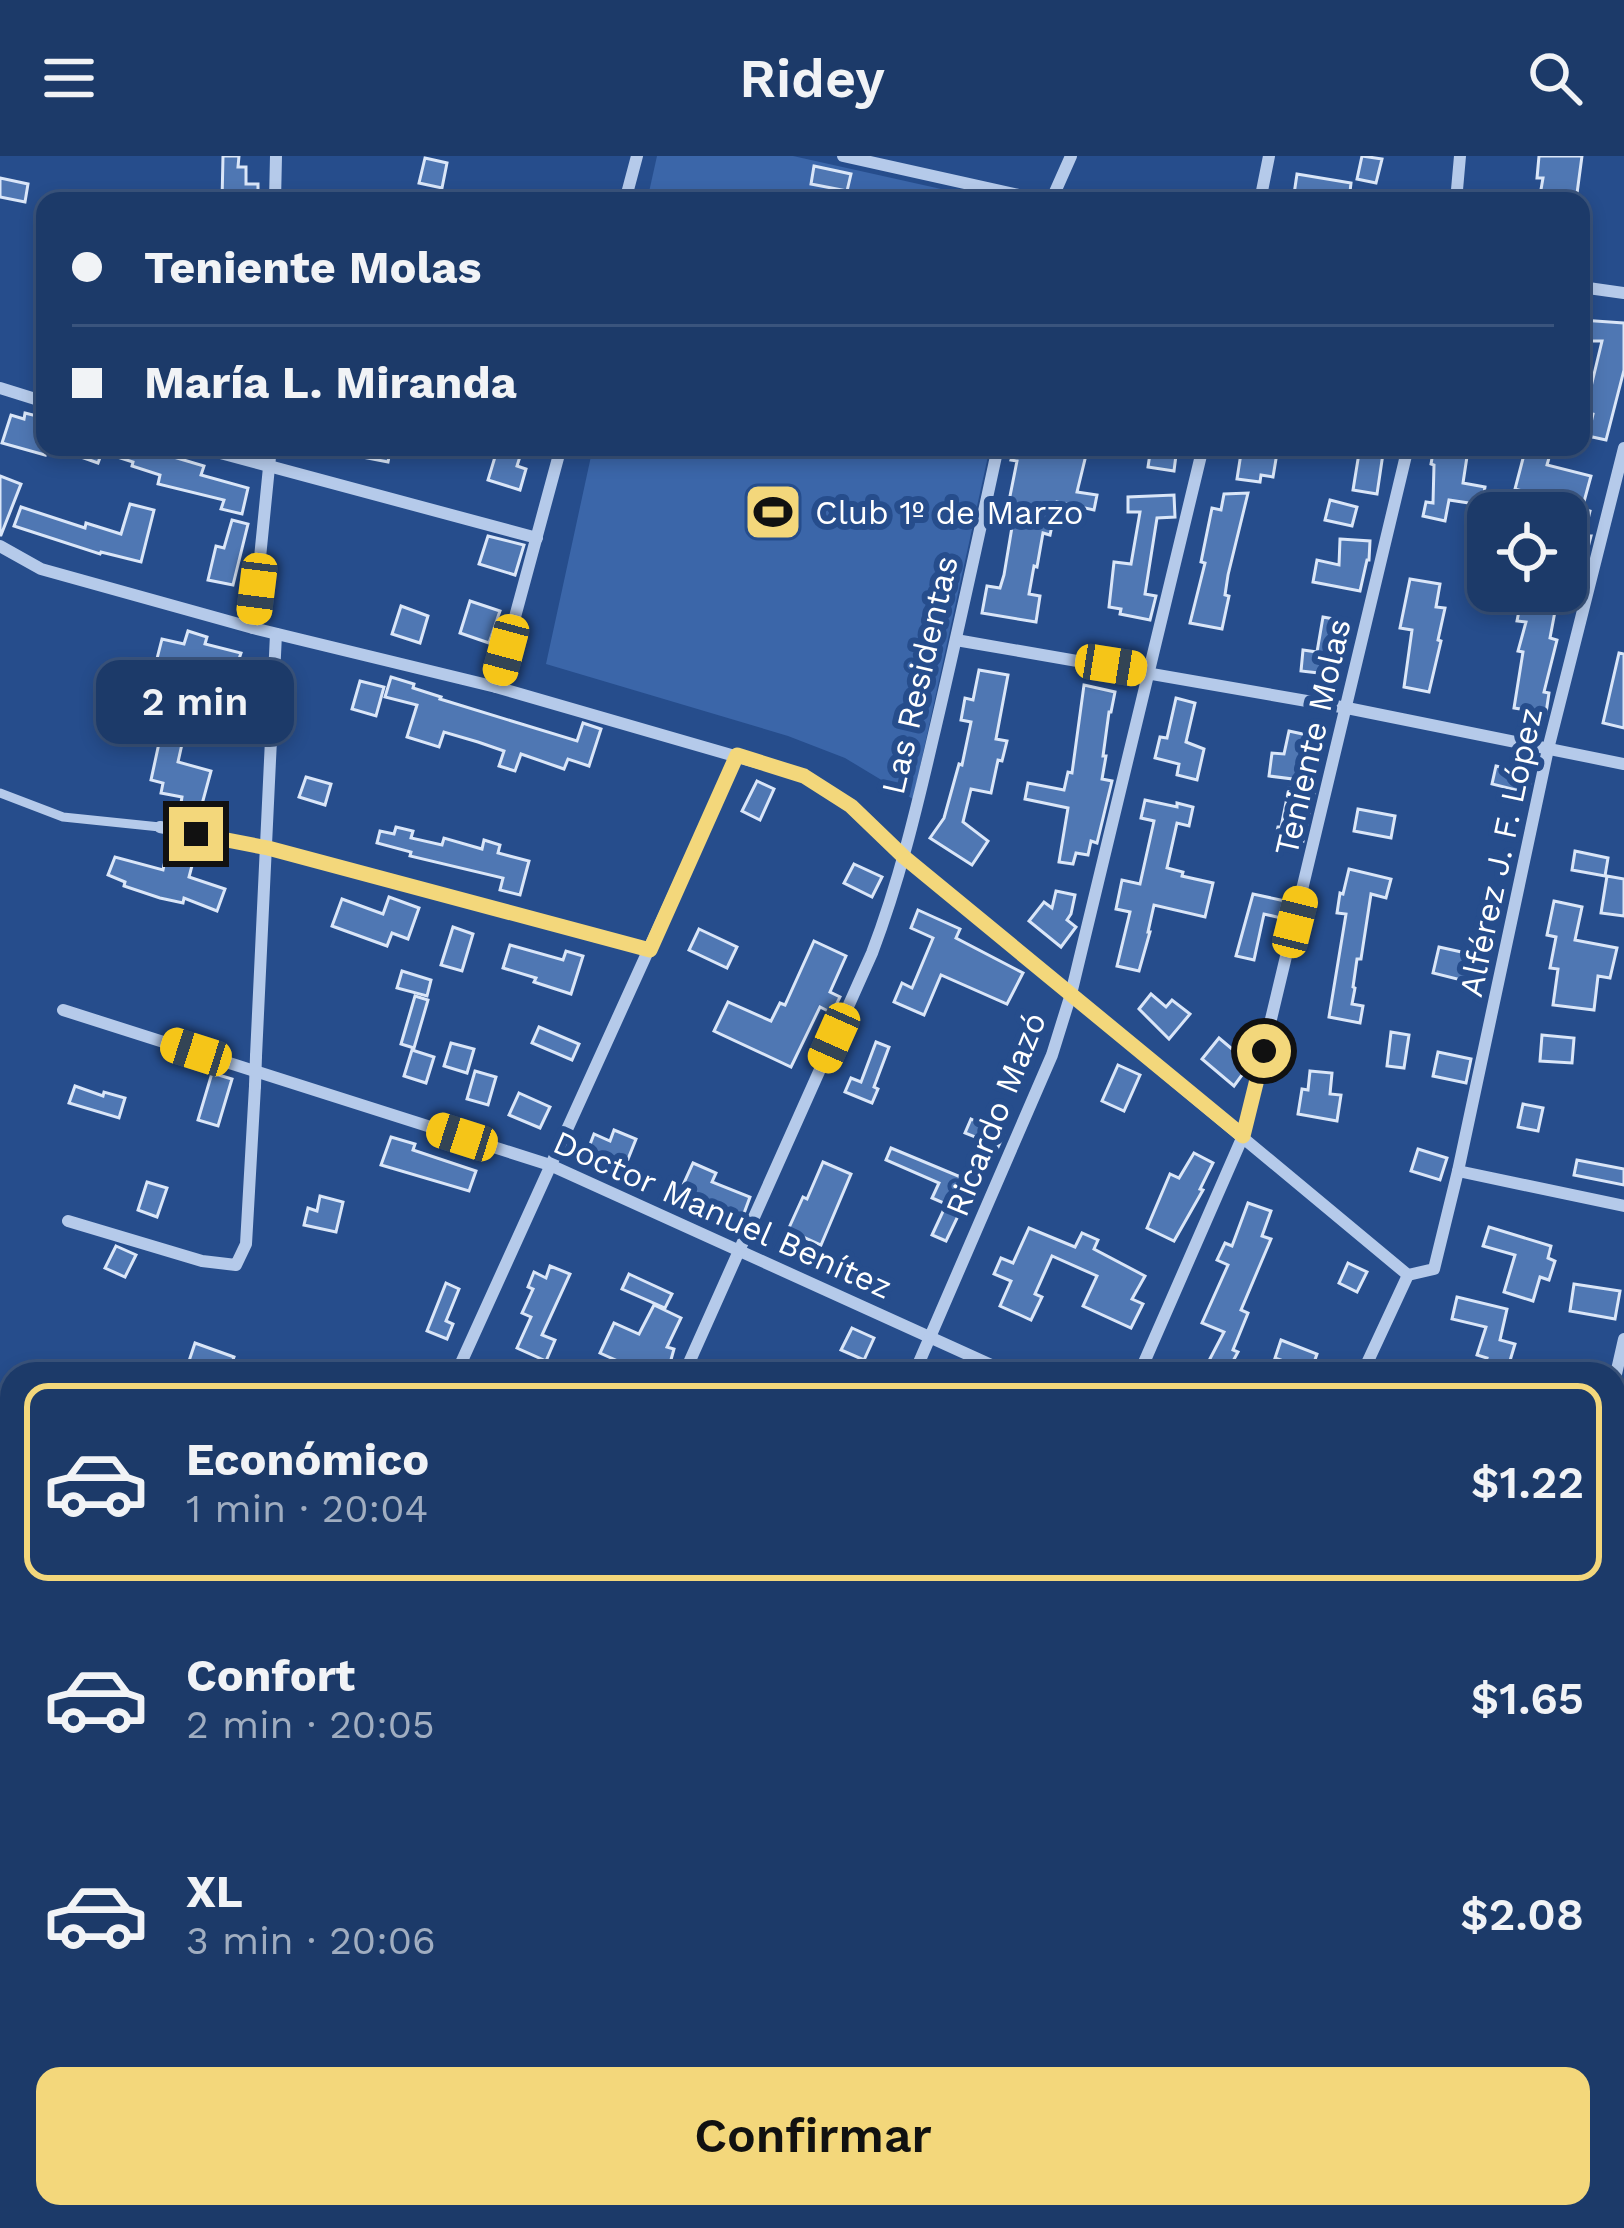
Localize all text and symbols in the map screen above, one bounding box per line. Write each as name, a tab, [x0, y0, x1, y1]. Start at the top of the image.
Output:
icon: menu	[36, 45, 102, 111]
icon: search	[1522, 45, 1588, 111]
text: Ridey	[739, 47, 885, 110]
text: Teniente Molas	[144, 241, 482, 294]
text: María L. Miranda	[144, 356, 517, 409]
sports icon: Club 1º de Marzo	[742, 481, 804, 543]
map controls	[1467, 492, 1587, 612]
button: locate	[1467, 492, 1587, 612]
place label: Club 1º de Marzo	[815, 493, 1084, 532]
car	[235, 551, 279, 627]
street label: Las Residentas	[873, 552, 966, 798]
car	[479, 611, 533, 689]
street label: Teniente Molas	[1266, 615, 1359, 859]
car	[1073, 642, 1149, 688]
callout: 2 min	[97, 660, 295, 744]
text: 2 min	[142, 679, 248, 724]
street label: Alférez J. F. López	[1451, 704, 1550, 1000]
route end	[169, 807, 223, 861]
car	[1269, 883, 1321, 961]
car	[803, 998, 865, 1078]
street label: Ricardo Mazó	[937, 1007, 1054, 1222]
car	[156, 1024, 236, 1080]
route start	[1237, 1024, 1291, 1078]
car	[422, 1109, 502, 1165]
street label: Doctor Manuel Benítez	[547, 1122, 898, 1307]
icon: car	[42, 1428, 150, 1536]
text: Económico	[186, 1433, 429, 1486]
text: $1.22	[1471, 1456, 1584, 1509]
text: 1 min · 20:04	[186, 1486, 428, 1531]
icon: car	[42, 1644, 150, 1752]
text: Confort	[186, 1649, 355, 1702]
text: $1.65	[1471, 1672, 1584, 1725]
text: 2 min · 20:05	[186, 1702, 435, 1747]
icon: car	[42, 1860, 150, 1968]
text: XL	[186, 1865, 243, 1918]
text: $2.08	[1460, 1888, 1584, 1941]
text: 3 min · 20:06	[186, 1918, 436, 1963]
button: Confirmar	[36, 2067, 1590, 2205]

